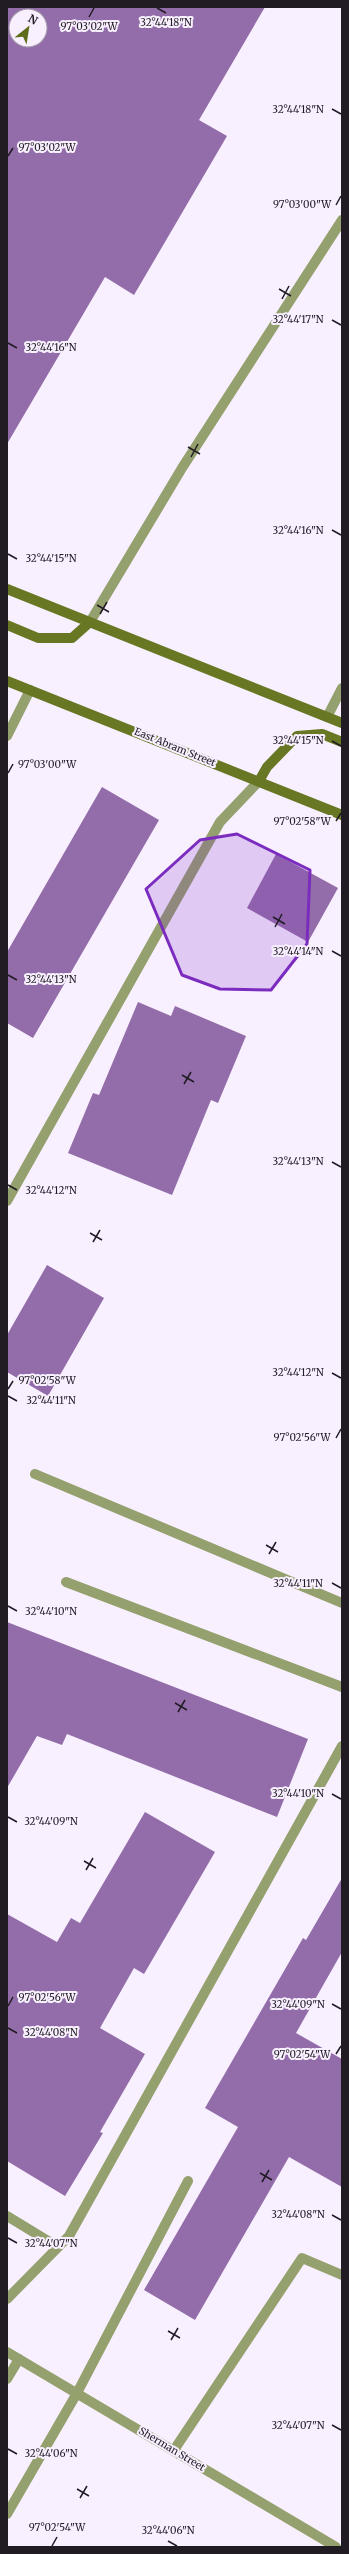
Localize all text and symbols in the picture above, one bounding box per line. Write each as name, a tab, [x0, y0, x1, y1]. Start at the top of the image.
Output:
north arrow	[8, 8, 48, 48]
text: N	[26, 11, 41, 28]
text: 32°44'18"N	[140, 16, 192, 29]
text: 97°03'02"W	[60, 20, 119, 33]
text: 32°44'18"N	[272, 103, 324, 116]
text: 97°03'02"W	[18, 141, 77, 154]
text: 97°03'00"W	[273, 198, 332, 211]
text: 32°44'17"N	[272, 313, 324, 326]
text: 32°44'16"N	[25, 341, 77, 354]
text: 32°44'16"N	[272, 524, 324, 537]
text: 32°44'15"N	[25, 552, 77, 565]
street label: East Abram Street	[132, 725, 218, 769]
text: 32°44'15"N	[272, 734, 324, 747]
text: 97°03'00"W	[18, 758, 77, 771]
text: 97°02'58"W	[273, 815, 332, 828]
text: 32°44'14"N	[273, 945, 324, 958]
text: 32°44'13"N	[25, 973, 77, 986]
text: 32°44'13"N	[272, 1155, 324, 1168]
text: 32°44'12"N	[25, 1184, 77, 1197]
text: 32°44'12"N	[272, 1366, 324, 1379]
text: 97°02'58"W	[18, 1374, 77, 1387]
text: 32°44'11"N	[26, 1394, 76, 1407]
text: 97°02'56"W	[274, 1431, 331, 1444]
text: 32°44'11"N	[273, 1577, 323, 1590]
text: 32°44'10"N	[25, 1605, 77, 1618]
text: 32°44'10"N	[272, 1787, 324, 1800]
text: 32°44'09"N	[24, 1815, 78, 1828]
text: 97°02'56"W	[19, 1991, 76, 2004]
text: 32°44'09"N	[271, 1998, 325, 2011]
text: 32°44'08"N	[24, 2026, 78, 2039]
text: 97°02'54"W	[274, 2048, 331, 2061]
text: 32°44'08"N	[271, 2208, 325, 2221]
text: 32°44'07"N	[24, 2237, 78, 2250]
text: 32°44'07"N	[271, 2419, 325, 2432]
street label: Sherman Street	[136, 2424, 208, 2474]
text: 32°44'06"N	[24, 2447, 78, 2460]
text: 97°02'54"W	[29, 2521, 86, 2534]
text: 32°44'06"N	[141, 2524, 195, 2537]

